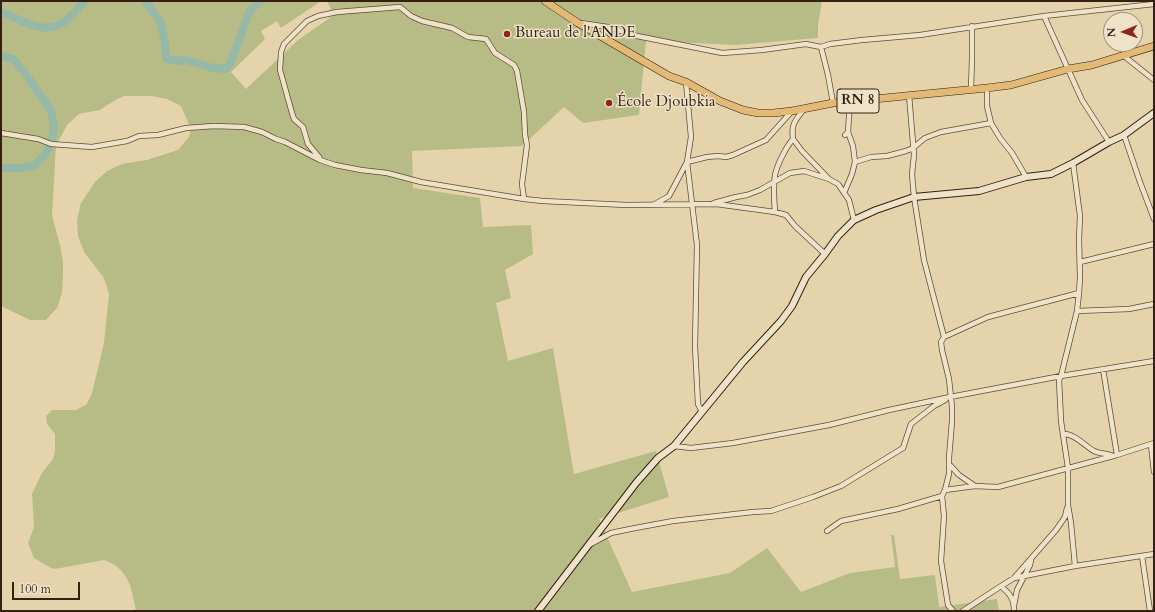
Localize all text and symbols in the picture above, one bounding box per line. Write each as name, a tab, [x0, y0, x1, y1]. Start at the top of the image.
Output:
north arrow	[1103, 12, 1143, 52]
place label: Bureau de l'ANDE	[515, 25, 635, 43]
text: N	[1104, 27, 1119, 37]
marker: Bureau de l'ANDE	[502, 29, 512, 39]
road number: RN 8	[837, 89, 879, 113]
place label: École Djoubkia	[617, 94, 715, 112]
marker: École Djoubkia	[604, 98, 614, 108]
scale bar	[14, 574, 82, 600]
text: 100 m	[19, 581, 51, 597]

